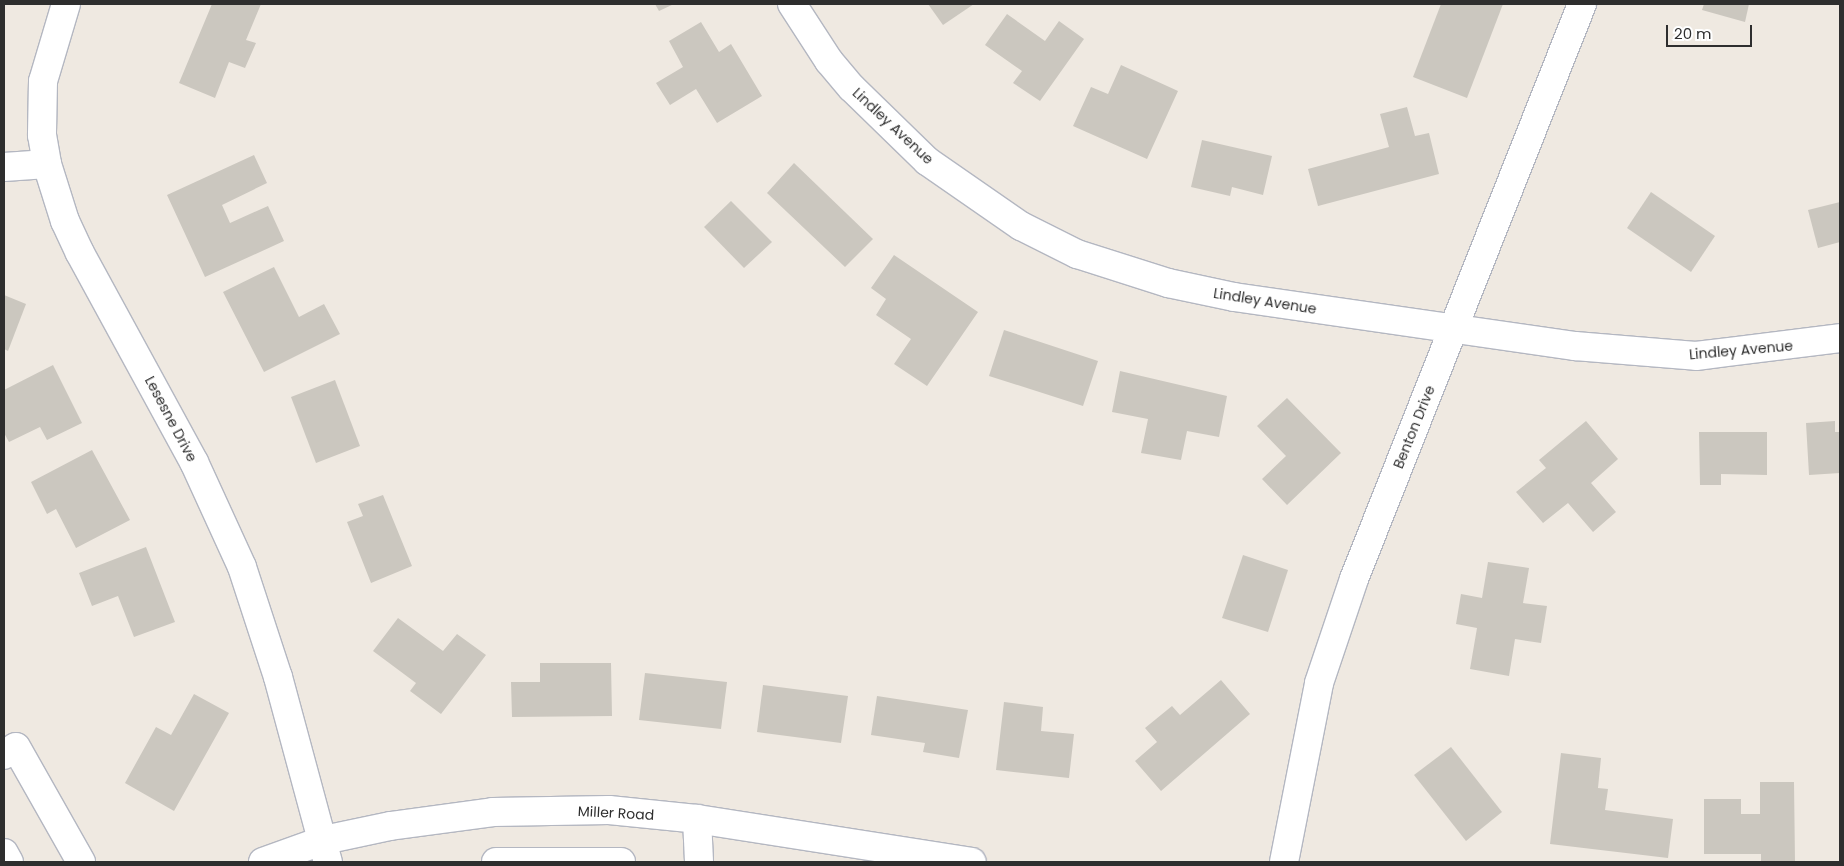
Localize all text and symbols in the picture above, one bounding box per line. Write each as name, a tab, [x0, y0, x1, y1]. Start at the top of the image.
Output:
scale bar	[1669, 15, 1755, 47]
text: 20 m	[1674, 23, 1712, 44]
street label: Lindley Avenue	[849, 84, 937, 168]
street label: Lindley Avenue	[1212, 285, 1318, 317]
street label: Lindley Avenue	[1688, 337, 1794, 363]
street label: Lesesne Drive	[141, 373, 201, 465]
street label: Benton Drive	[1390, 383, 1438, 471]
street label: Miller Road	[577, 803, 655, 823]

